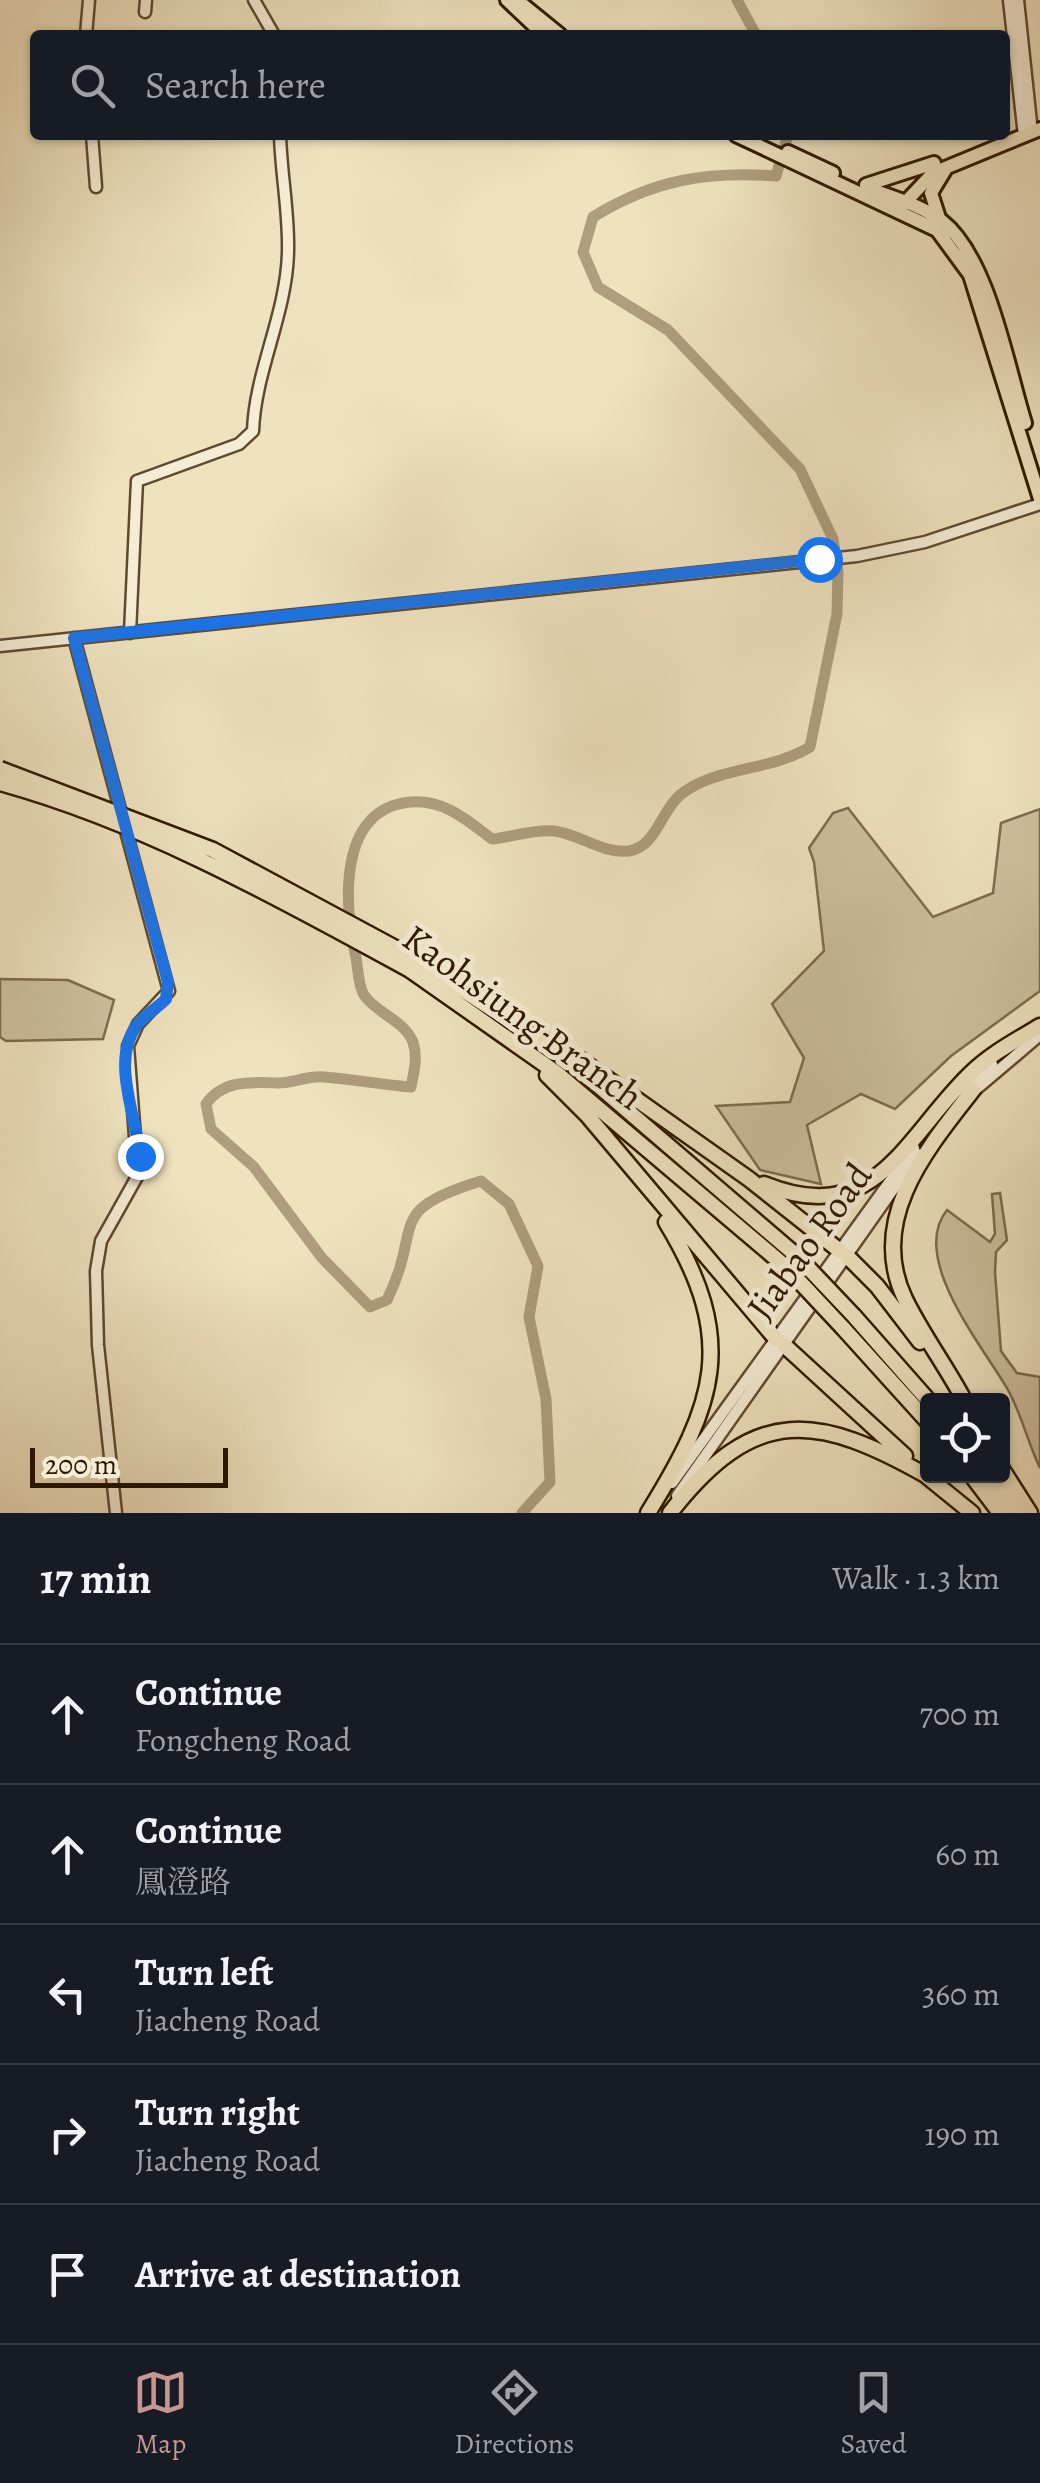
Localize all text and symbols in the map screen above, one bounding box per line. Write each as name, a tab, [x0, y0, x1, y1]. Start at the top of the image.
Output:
search box	[30, 30, 1010, 140]
icon: search	[65, 58, 120, 113]
text: Search here	[145, 59, 326, 111]
route start	[797, 537, 843, 583]
street label: Kaohsiung Branch	[392, 912, 654, 1122]
route end	[118, 1134, 164, 1180]
street label: Jiabao Road	[734, 1151, 884, 1330]
map controls	[920, 1393, 1010, 1483]
button: locate	[920, 1393, 1010, 1483]
scale bar	[30, 1443, 228, 1488]
text: 200 m	[45, 1446, 117, 1484]
text: 17 min	[40, 1550, 151, 1607]
text: Walk · 1.3 km	[832, 1556, 1000, 1600]
text: Continue	[135, 1666, 282, 1718]
icon: ahead	[40, 1687, 95, 1742]
text: 700 m	[919, 1692, 1000, 1736]
text: Fongcheng Road	[135, 1718, 351, 1762]
text: Continue	[135, 1804, 282, 1856]
icon: ahead	[40, 1827, 95, 1882]
text: 60 m	[935, 1832, 1000, 1876]
text: 鳳澄路	[135, 1860, 231, 1904]
text: Turn left	[135, 1946, 274, 1998]
icon: left	[40, 1967, 95, 2022]
text: 360 m	[922, 1972, 1000, 2016]
text: Jiacheng Road	[135, 1998, 320, 2042]
text: Turn right	[135, 2086, 300, 2138]
icon: right	[40, 2107, 95, 2162]
text: 190 m	[924, 2112, 1000, 2156]
text: Jiacheng Road	[135, 2138, 320, 2182]
icon: arrive	[40, 2247, 95, 2302]
text: Arrive at destination	[135, 2248, 461, 2300]
tab: Map	[133, 2365, 188, 2463]
tab: Directions	[454, 2365, 574, 2463]
tab: Saved	[841, 2365, 907, 2463]

